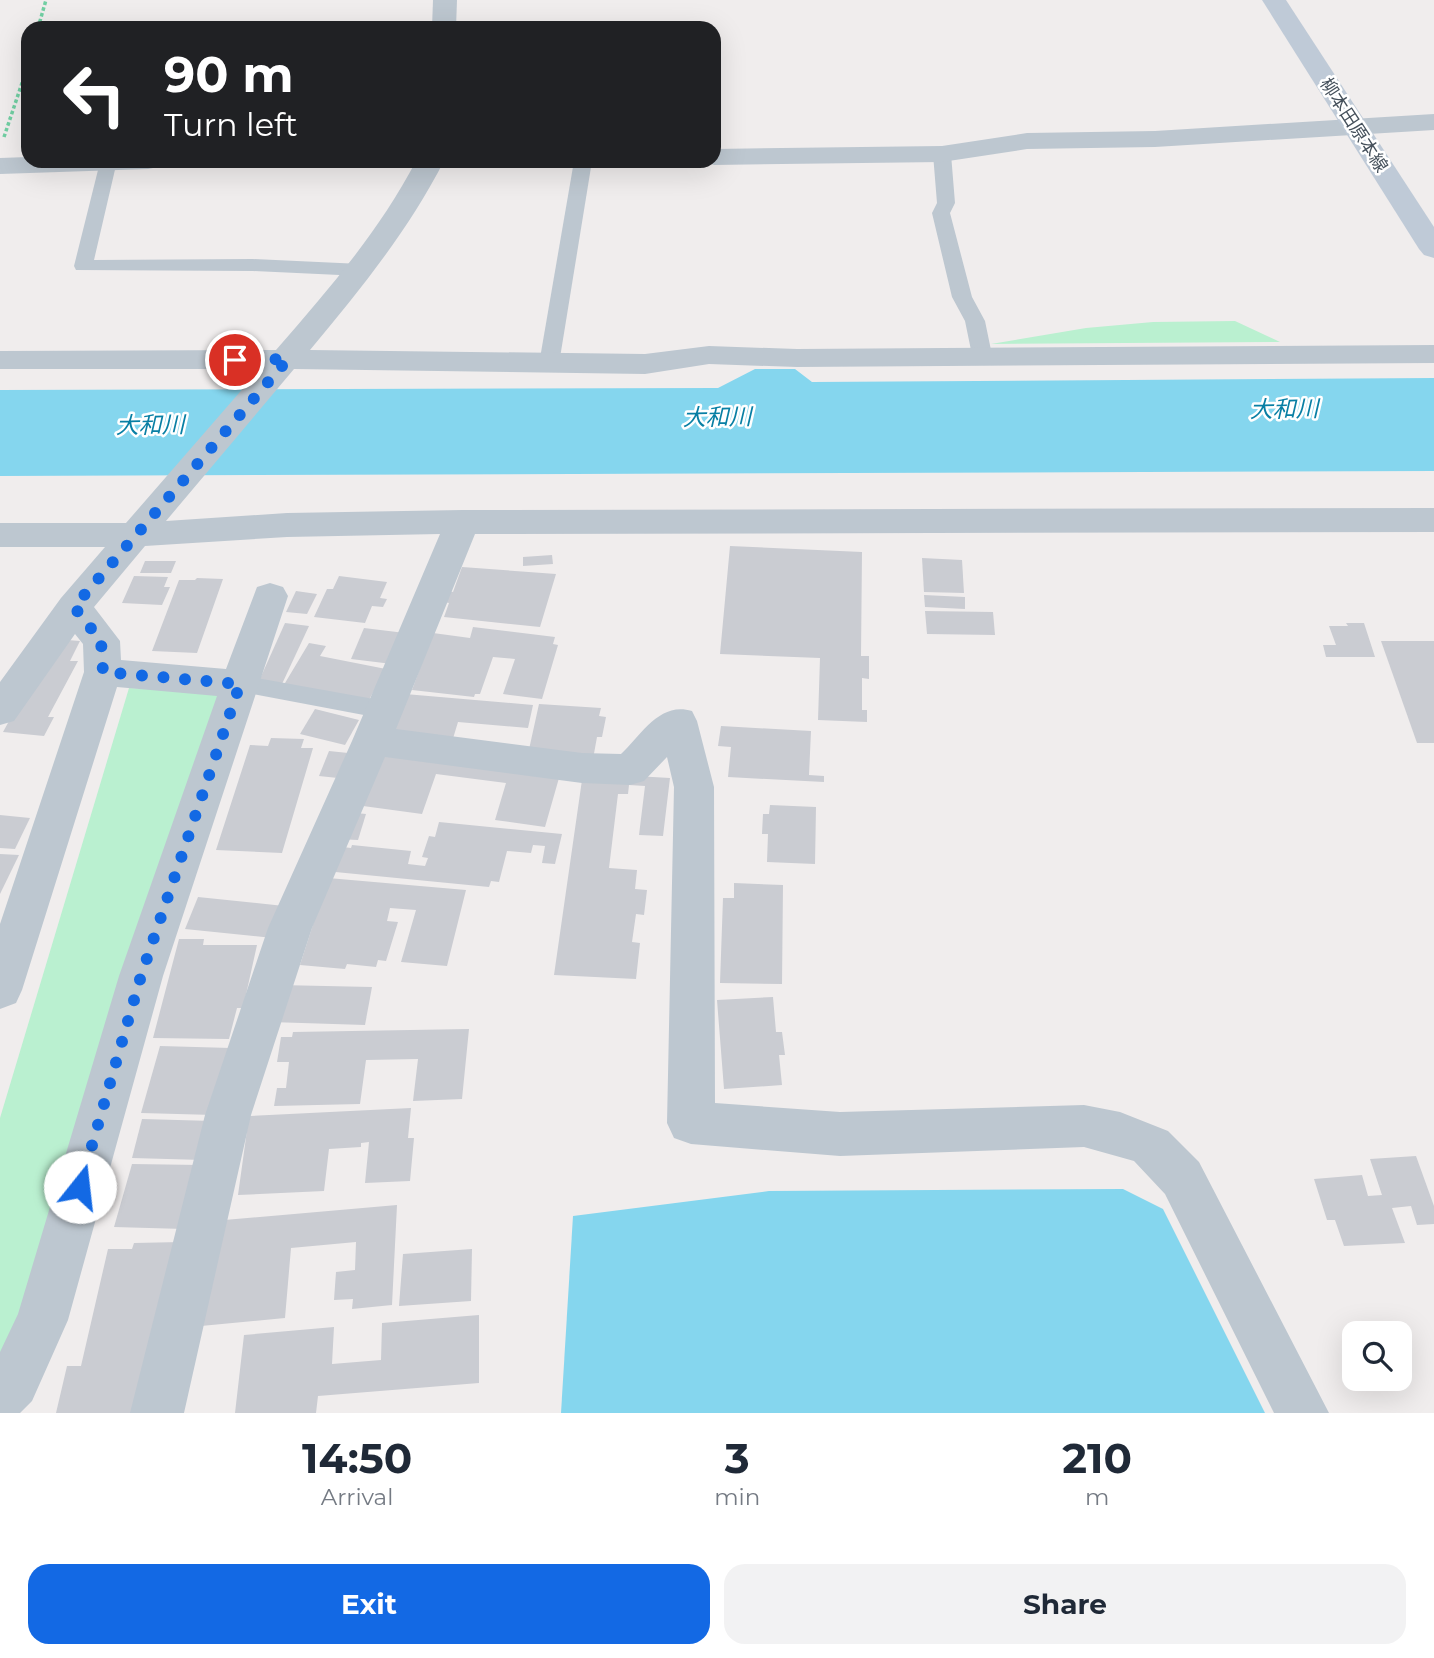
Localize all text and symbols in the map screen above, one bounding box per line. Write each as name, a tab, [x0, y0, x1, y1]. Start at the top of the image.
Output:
text: 90 m	[164, 45, 294, 104]
icon: left	[49, 49, 140, 140]
street label: 柳本田原本線	[1315, 74, 1393, 176]
text: Turn left	[164, 105, 298, 144]
pin	[205, 330, 265, 390]
icon: arrive	[216, 341, 254, 379]
water label: 大和川	[1249, 394, 1322, 424]
water label: 大和川	[682, 402, 755, 432]
water label: 大和川	[115, 410, 188, 440]
position arrow	[43, 1150, 117, 1224]
map controls	[1342, 1321, 1412, 1391]
button: search	[1342, 1321, 1412, 1391]
text: 14:50	[302, 1432, 412, 1484]
text: 3	[725, 1432, 750, 1484]
text: 210	[1062, 1432, 1132, 1484]
text: Arrival	[321, 1483, 393, 1511]
text: min	[714, 1483, 760, 1511]
text: m	[1085, 1483, 1109, 1511]
button: Exit	[28, 1564, 710, 1644]
button: Share	[724, 1564, 1406, 1644]

